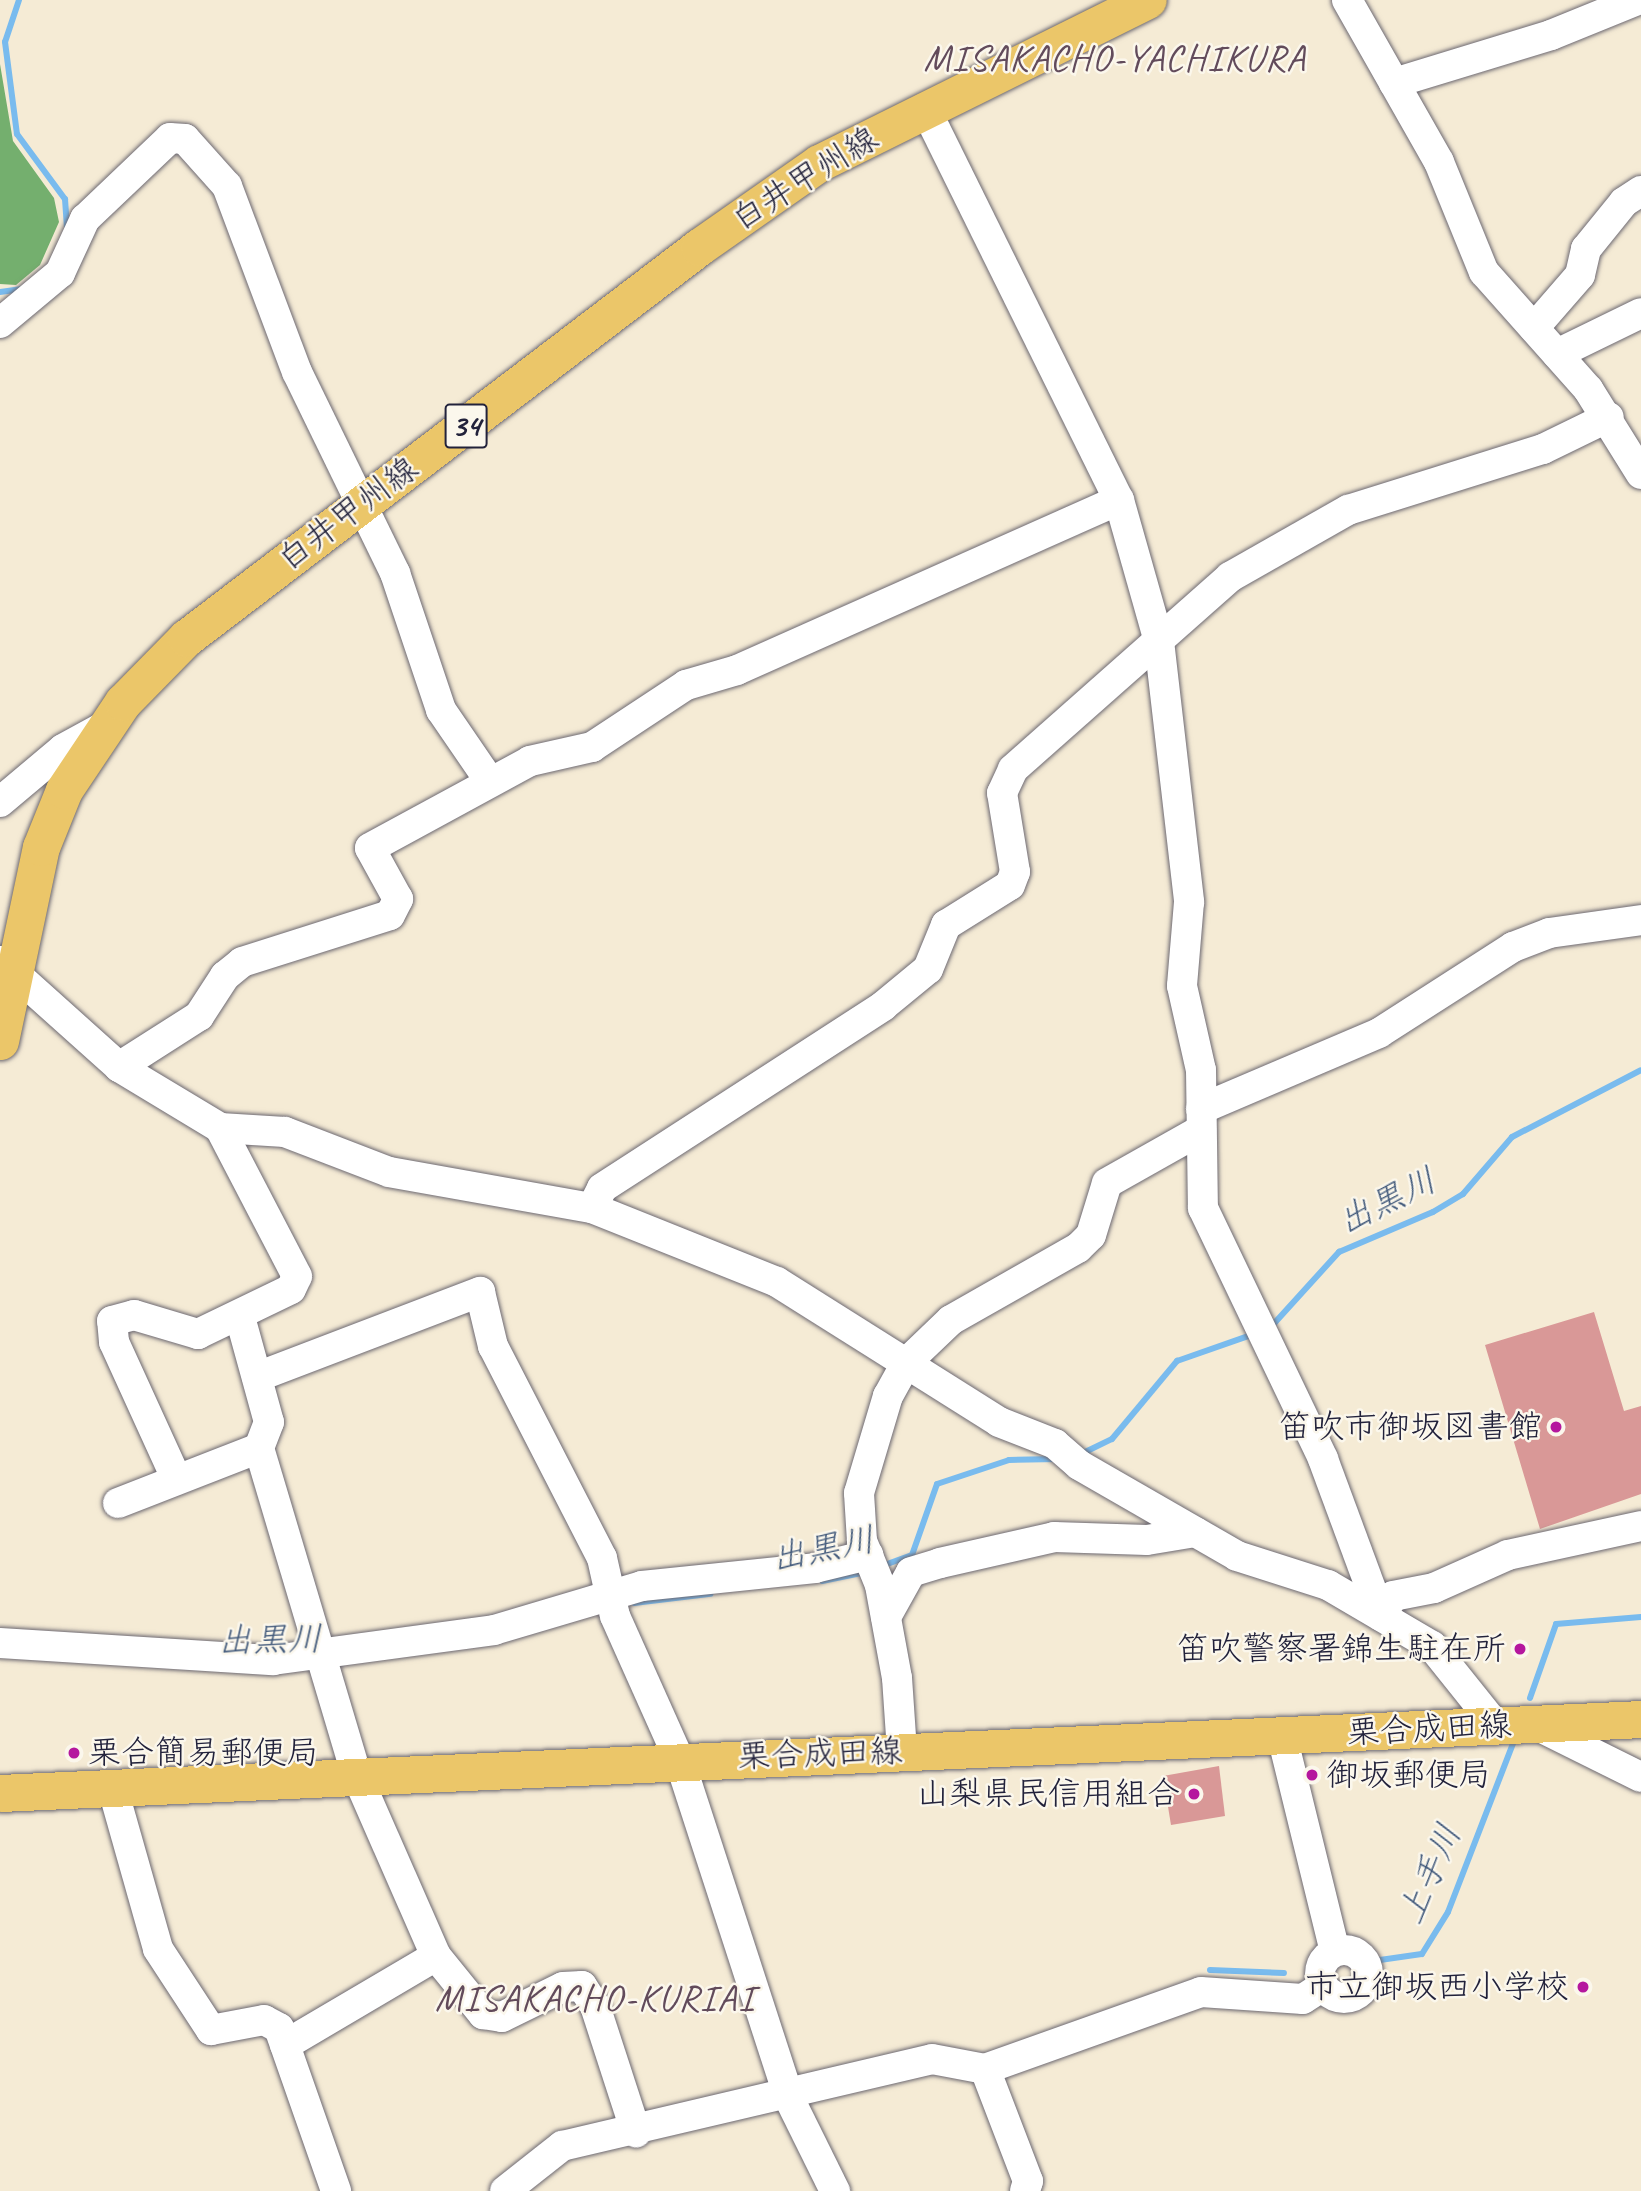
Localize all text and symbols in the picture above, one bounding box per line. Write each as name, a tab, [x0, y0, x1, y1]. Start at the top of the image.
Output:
district label: MISAKACHO-YACHIKURA	[927, 36, 1303, 80]
street label: 白井甲州線	[725, 118, 885, 240]
road number: 34	[443, 398, 489, 454]
street label: 白井甲州線	[270, 449, 426, 579]
water label: 出黒川	[1331, 1159, 1443, 1243]
place label: 笛吹市御坂図書館	[1278, 1407, 1542, 1447]
marker: 笛吹市御坂図書館	[1548, 1419, 1564, 1435]
water label: 出黒川	[767, 1518, 879, 1580]
water label: 出黒川	[217, 1618, 323, 1662]
place label: 笛吹警察署錦生駐在所	[1176, 1629, 1506, 1669]
marker: 笛吹警察署錦生駐在所	[1512, 1641, 1528, 1657]
street label: 栗合成田線	[1346, 1705, 1512, 1753]
street label: 栗合成田線	[737, 1731, 903, 1777]
place label: 栗合簡易郵便局	[88, 1733, 319, 1773]
marker: 栗合簡易郵便局	[66, 1745, 82, 1761]
place label: 御坂郵便局	[1326, 1755, 1491, 1795]
marker: 御坂郵便局	[1304, 1767, 1320, 1783]
place label: 山梨県民信用組合	[916, 1774, 1180, 1814]
marker: 山梨県民信用組合	[1186, 1786, 1202, 1802]
water label: 上手川	[1389, 1817, 1471, 1931]
place label: 市立御坂西小学校	[1305, 1967, 1569, 2007]
district label: MISAKACHO-KURIAI	[439, 1976, 751, 2020]
marker: 市立御坂西小学校	[1575, 1979, 1591, 1995]

